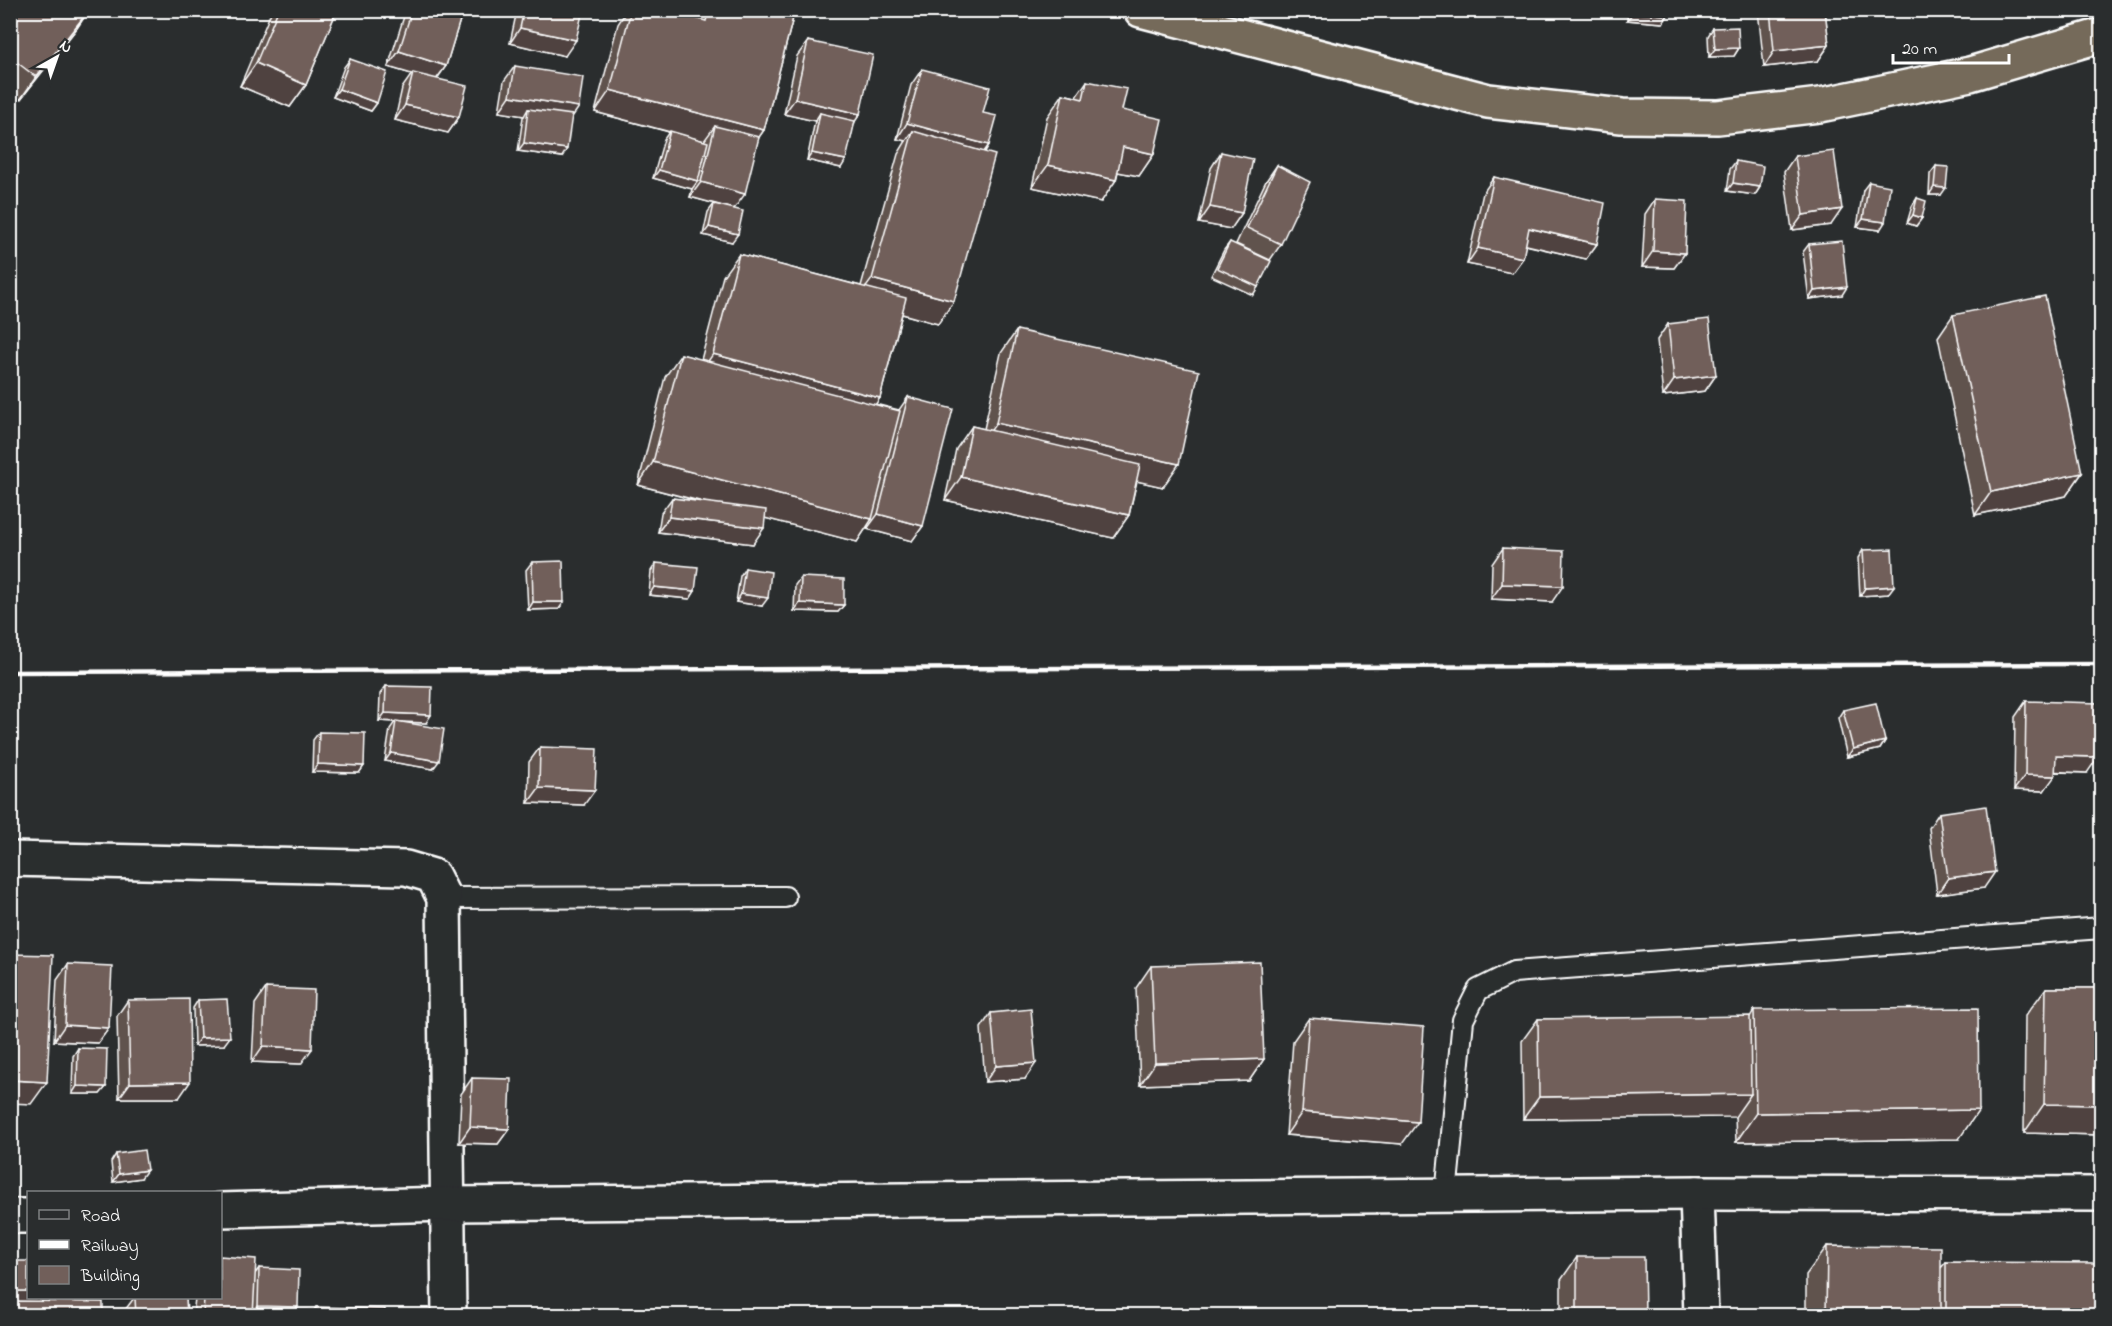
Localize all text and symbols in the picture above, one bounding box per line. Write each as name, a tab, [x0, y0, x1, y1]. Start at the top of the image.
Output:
north arrow	[27, 27, 87, 87]
scale bar	[1893, 27, 2008, 65]
text: N	[54, 34, 77, 60]
text: 20 m	[1902, 37, 1937, 63]
legend	[27, 1191, 222, 1299]
text: Road	[81, 1204, 120, 1230]
text: Railway	[81, 1234, 138, 1260]
text: Building	[80, 1264, 140, 1291]

